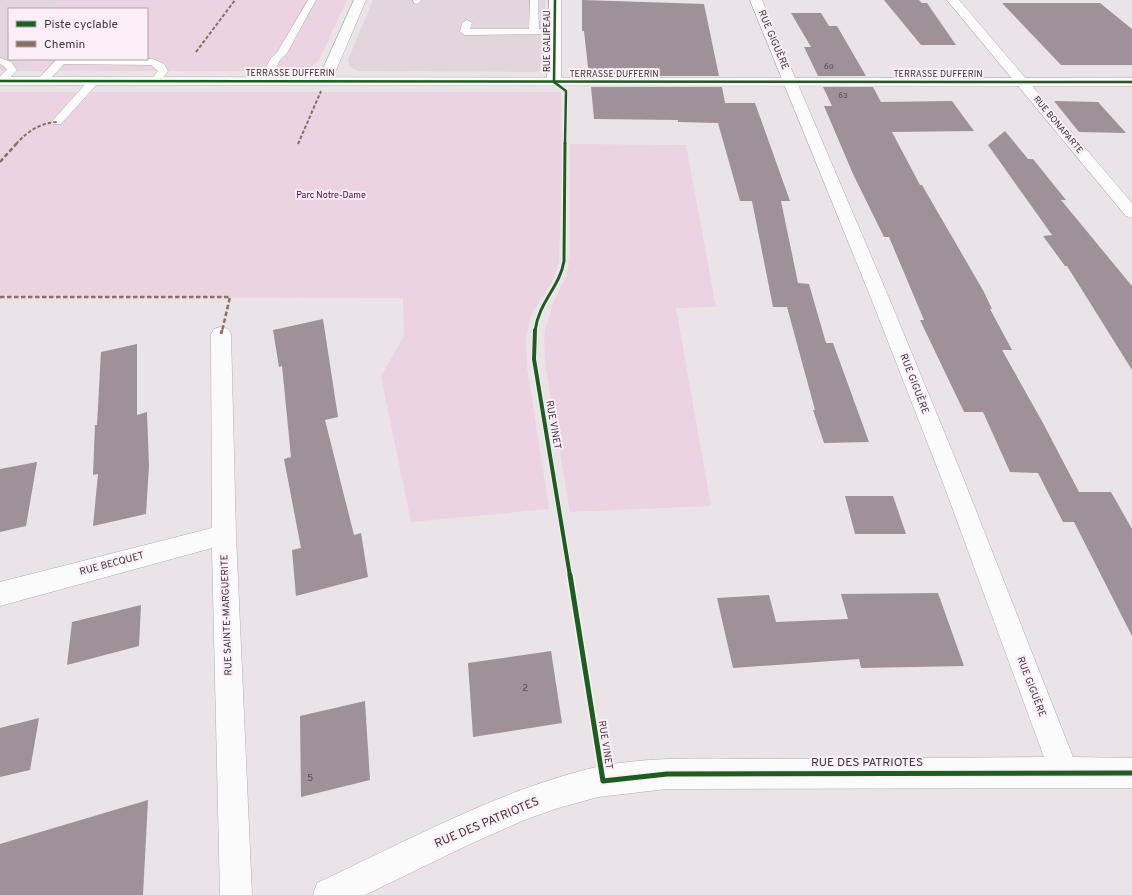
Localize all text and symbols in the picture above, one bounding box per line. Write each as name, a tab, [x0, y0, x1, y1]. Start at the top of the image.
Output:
legend	[8, 8, 148, 60]
street label: RUE GIGUÈRE	[755, 8, 791, 72]
street label: RUE GALIPEAU	[542, 10, 553, 72]
text: Piste cyclable	[44, 17, 118, 33]
text: Chemin	[44, 37, 85, 53]
house number: 60	[824, 62, 834, 72]
street label: TERRASSE DUFFERIN	[245, 68, 335, 79]
street label: TERRASSE DUFFERIN	[569, 69, 659, 80]
street label: TERRASSE DUFFERIN	[893, 69, 983, 80]
house number: 63	[838, 91, 848, 101]
street label: RUE BONAPARTE	[1031, 94, 1085, 156]
park label: Parc Notre-Dame	[296, 190, 366, 201]
street label: RUE GIGUÈRE	[896, 352, 932, 416]
street label: RUE VINET	[542, 399, 564, 451]
street label: RUE BECQUET	[78, 549, 146, 579]
street label: RUE SAINTE-MARGUERITE	[218, 554, 236, 676]
street label: RUE GIGUÈRE	[1013, 655, 1049, 719]
house number: 2	[522, 682, 528, 695]
street label: RUE VINET	[595, 720, 615, 771]
street label: RUE DES PATRIOTES	[811, 755, 923, 771]
house number: 5	[307, 772, 313, 785]
street label: RUE DES PATRIOTES	[432, 794, 542, 852]

